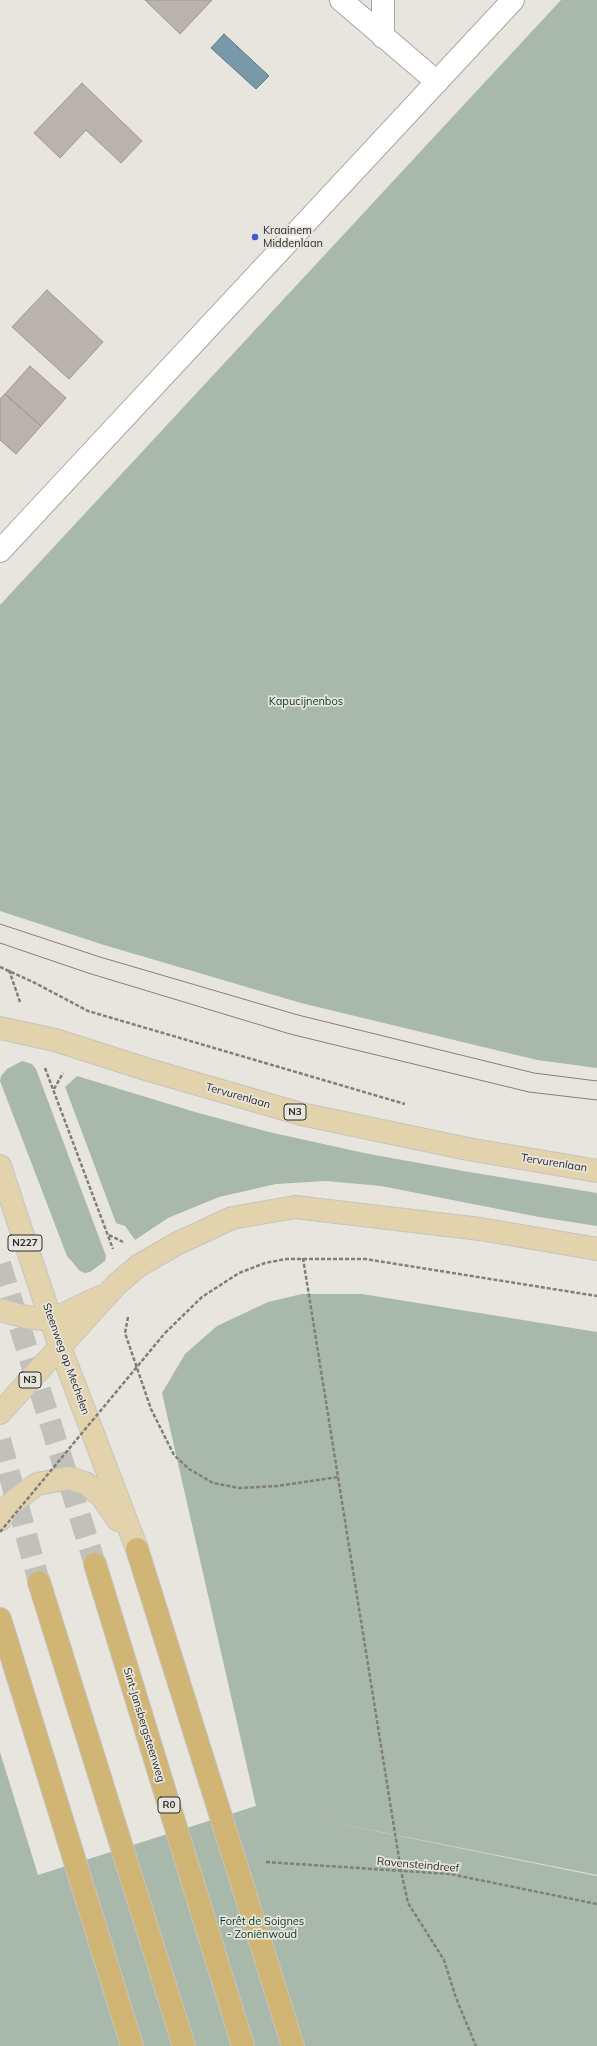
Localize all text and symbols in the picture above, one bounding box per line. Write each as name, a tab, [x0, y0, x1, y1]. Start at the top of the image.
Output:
place label: Kraainem Middenlaan	[263, 224, 323, 250]
marker: Kraainem Middenlaan	[250, 232, 260, 242]
park label: Kapucijnenbos	[269, 695, 343, 709]
street label: Tervurenlaan	[204, 1080, 272, 1112]
road number: N3	[284, 1104, 306, 1120]
street label: Tervurenlaan	[520, 1151, 588, 1175]
road number: N227	[8, 1235, 42, 1251]
street label: Steenweg op Mechelen	[40, 1301, 92, 1417]
road number: N3	[19, 1372, 41, 1388]
street label: Sint-Jansbergsteenweg	[120, 1666, 168, 1784]
road number: R0	[158, 1797, 180, 1813]
street label: Ravensteindreef	[376, 1855, 460, 1875]
park label: Forêt de Soignes - Zoniënwoud	[220, 1915, 304, 1941]

